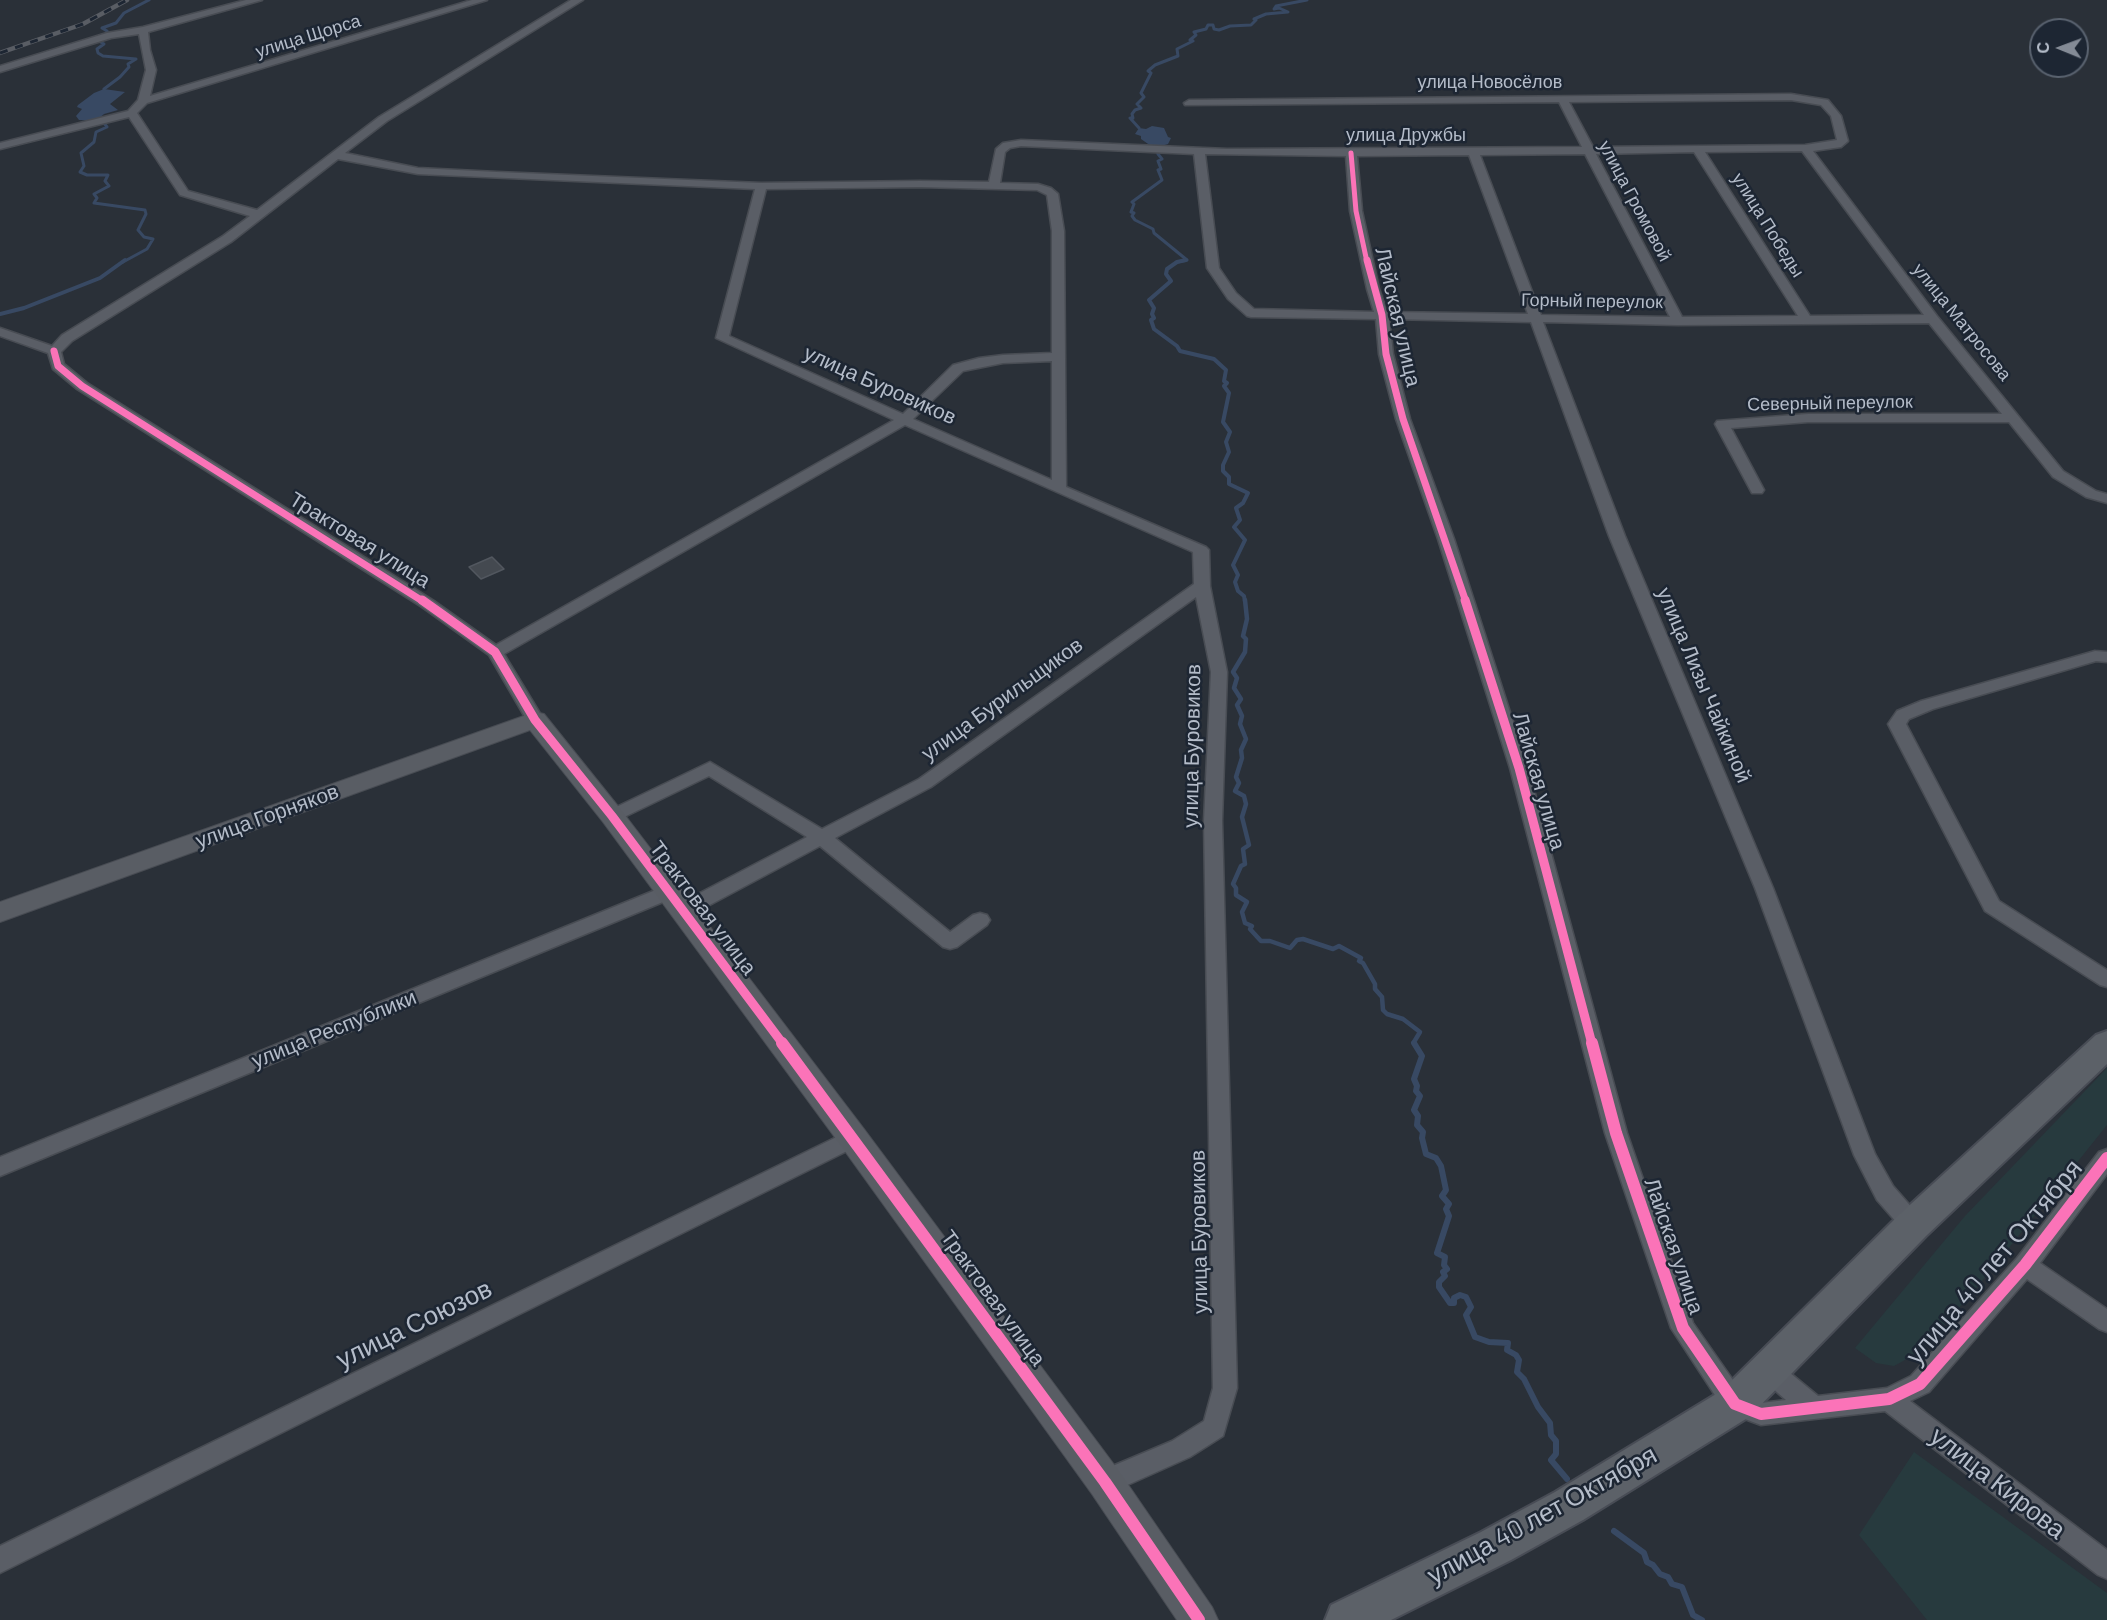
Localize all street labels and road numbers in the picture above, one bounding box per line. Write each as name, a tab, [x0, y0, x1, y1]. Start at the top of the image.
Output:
street label: улица Щорса	[253, 10, 363, 62]
street label: улица Новосёлов	[1418, 71, 1562, 93]
street label: улица Дружбы	[1346, 124, 1466, 146]
street label: улица Громовой	[1594, 137, 1676, 265]
street label: улица Победы	[1727, 169, 1809, 281]
street label: Лайская улица	[1370, 245, 1426, 389]
street label: улица Матросова	[1908, 259, 2016, 385]
street label: Горный переулок	[1521, 289, 1663, 313]
street label: улица Буровиков	[800, 340, 960, 430]
street label: Северный переулок	[1747, 391, 1913, 415]
street label: Трактовая улица	[285, 487, 435, 593]
street label: улица Лизы Чайкиной	[1651, 584, 1757, 786]
street label: улица Бурильщиков	[916, 632, 1088, 766]
street label: улица Буровиков	[1178, 664, 1206, 828]
street label: Лайская улица	[1507, 709, 1571, 853]
street label: улица Горняков	[192, 778, 342, 854]
street label: Трактовая улица	[644, 836, 762, 980]
street label: улица Республики	[248, 984, 420, 1074]
street label: улица Буровиков	[1185, 1150, 1213, 1314]
street label: улица 40 лет Октября	[1899, 1153, 2089, 1371]
street label: Лайская улица	[1639, 1175, 1709, 1317]
street label: Трактовая улица	[935, 1225, 1051, 1371]
street label: улица Союзов	[331, 1273, 497, 1375]
street label: улица Кирова	[1924, 1420, 2072, 1546]
street label: улица 40 лет Октября	[1422, 1439, 1662, 1591]

